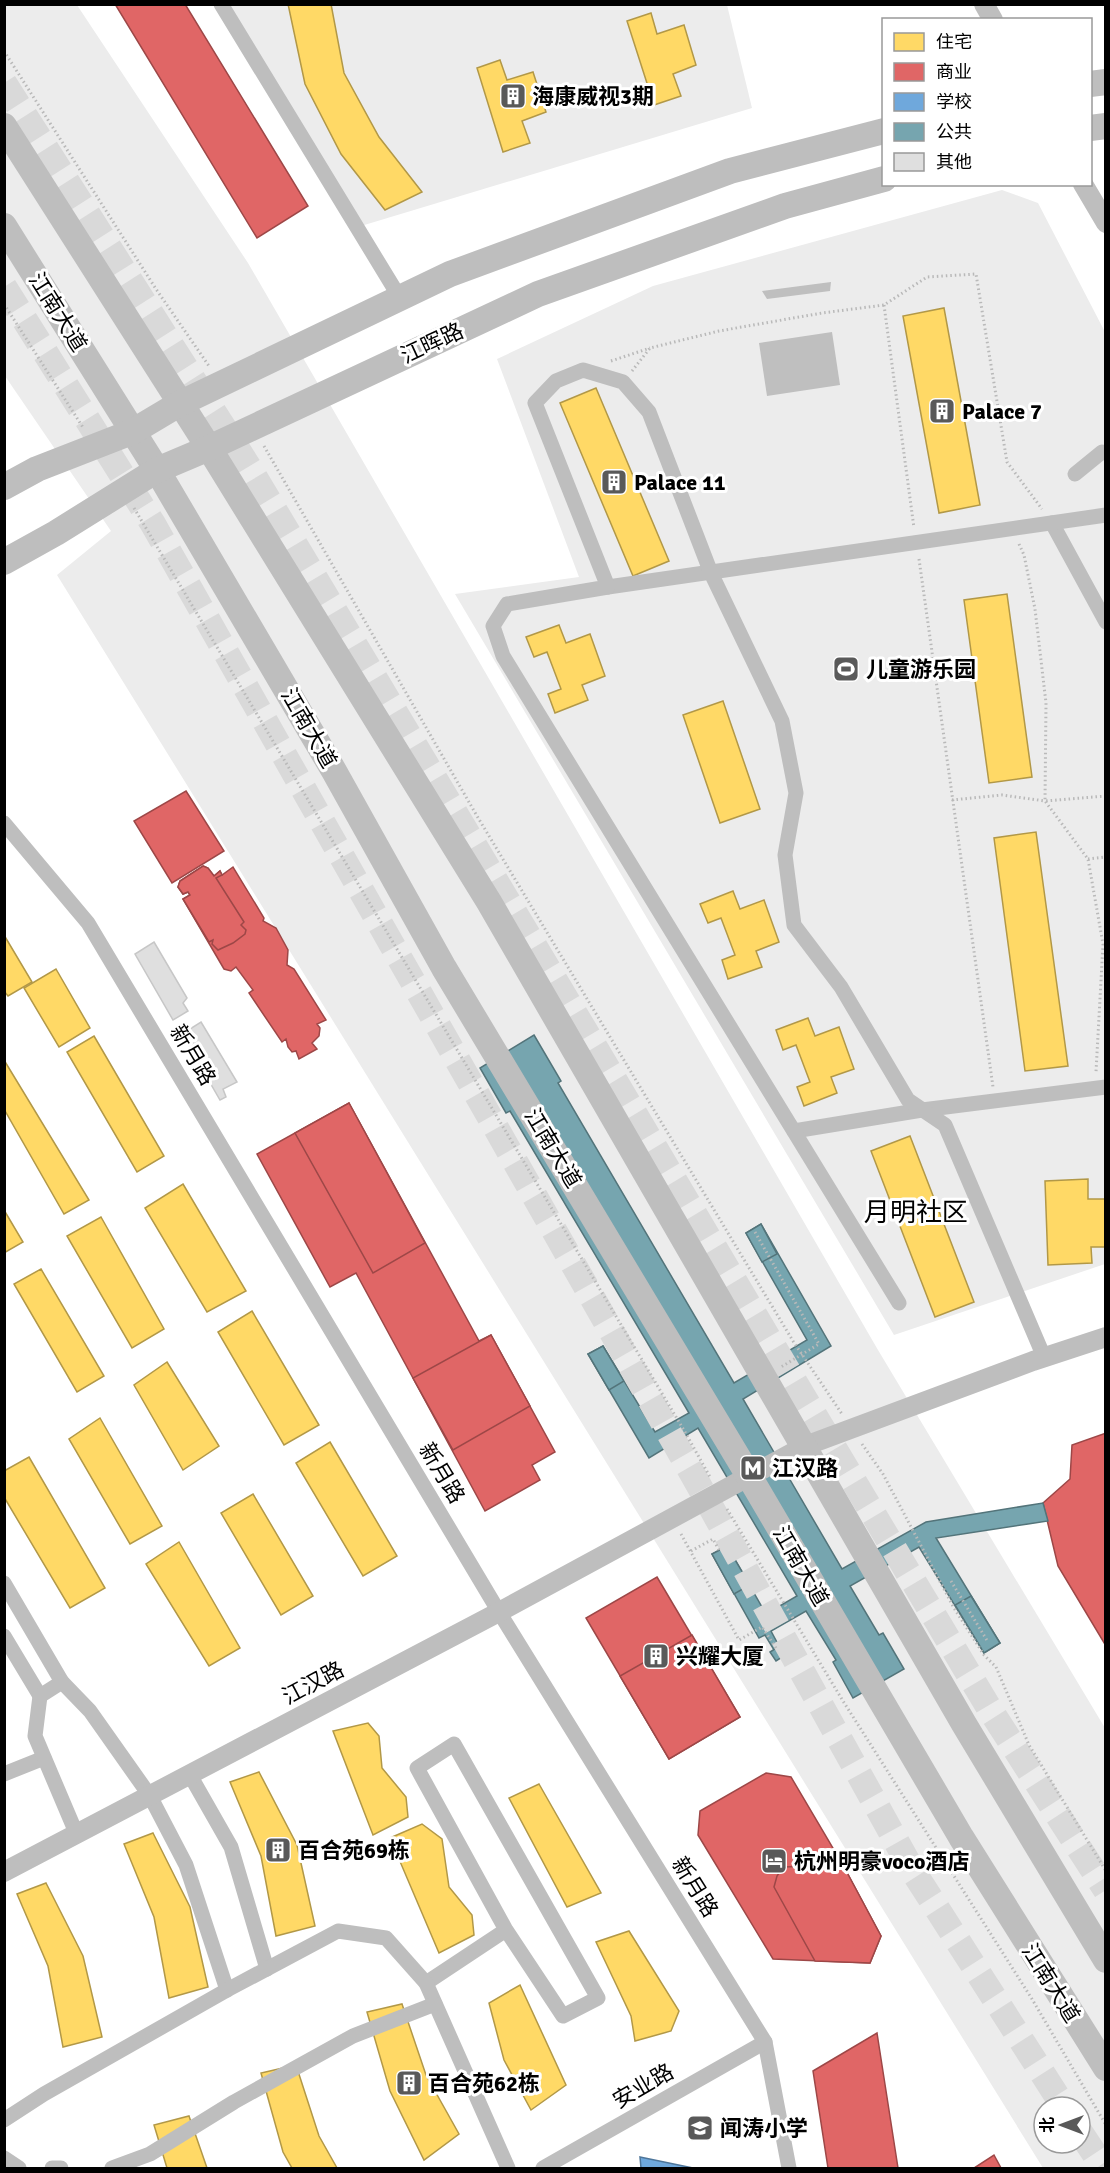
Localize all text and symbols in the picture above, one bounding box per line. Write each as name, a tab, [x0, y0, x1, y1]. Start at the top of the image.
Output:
legend	[882, 18, 1092, 186]
text: 住宅	[936, 31, 972, 53]
text: 商业	[936, 61, 972, 83]
building icon: 海康威视3期	[498, 81, 528, 111]
place label: 海康威视3期	[532, 83, 654, 110]
text: 学校	[936, 91, 972, 113]
text: 公共	[936, 121, 972, 143]
text: 其他	[936, 151, 972, 173]
street label: 江南大道	[23, 268, 93, 356]
street label: 江晖路	[396, 317, 468, 369]
building icon: Palace 7	[927, 396, 957, 426]
place label: Palace 7	[962, 398, 1042, 425]
building icon: Palace 11	[599, 467, 629, 497]
place label: Palace 11	[634, 469, 726, 496]
sports icon: 儿童游乐园	[831, 654, 861, 684]
place label: 儿童游乐园	[866, 656, 976, 683]
street label: 江南大道	[275, 683, 343, 773]
street label: 新月路	[164, 1020, 222, 1090]
street label: 江南大道	[519, 1103, 587, 1193]
district label: 月明社区	[864, 1197, 968, 1229]
street label: 新月路	[413, 1438, 471, 1508]
metro station icon: 江汉路	[738, 1453, 768, 1483]
place label: 江汉路	[772, 1455, 838, 1482]
street label: 江南大道	[767, 1521, 835, 1611]
building icon: 兴耀大厦	[641, 1641, 671, 1671]
place label: 兴耀大厦	[676, 1643, 764, 1670]
street label: 江汉路	[278, 1656, 348, 1710]
building icon: 百合苑69栋	[263, 1835, 293, 1865]
place label: 百合苑69栋	[298, 1837, 410, 1864]
hotel icon: 杭州明豪voco酒店	[759, 1846, 789, 1876]
place label: 杭州明豪voco酒店	[794, 1848, 970, 1875]
street label: 新月路	[666, 1852, 724, 1922]
street label: 江南大道	[1016, 1939, 1086, 2027]
street label: 安业路	[608, 2058, 678, 2114]
building icon: 百合苑62栋	[394, 2068, 424, 2098]
place label: 百合苑62栋	[428, 2070, 540, 2097]
north arrow	[1032, 2095, 1092, 2155]
school or university icon: 闻涛小学	[685, 2113, 715, 2143]
place label: 闻涛小学	[720, 2115, 808, 2142]
text: 北	[1038, 2117, 1058, 2133]

